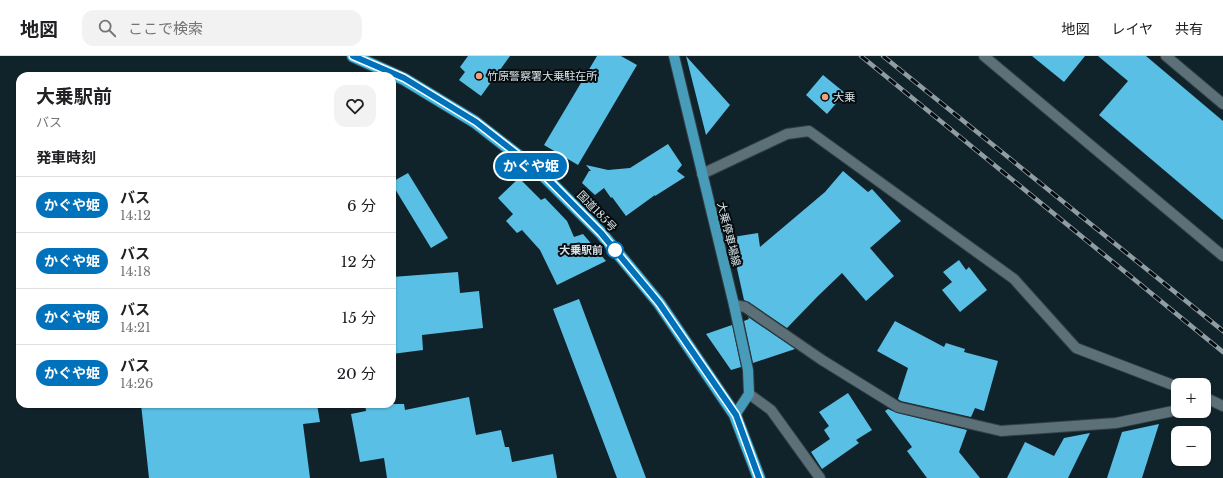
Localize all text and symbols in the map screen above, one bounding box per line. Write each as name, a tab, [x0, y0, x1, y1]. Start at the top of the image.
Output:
search box	[82, 10, 362, 46]
icon: search	[96, 17, 118, 39]
text: 地図	[20, 18, 58, 41]
text: ここで検索	[128, 19, 203, 38]
text: 地図	[1061, 20, 1089, 38]
text: レイヤ	[1111, 20, 1153, 38]
text: 共有	[1175, 20, 1203, 38]
place label: 竹原警察署大乗駐在所	[487, 69, 598, 83]
marker: 竹原警察署大乗駐在所	[474, 71, 484, 81]
text: 大乗駅前	[36, 85, 112, 108]
button: heart	[334, 85, 376, 127]
place label: 大乗	[833, 90, 855, 104]
marker: 大乗	[820, 92, 830, 102]
text: バス	[36, 114, 62, 131]
text: 発車時刻	[36, 148, 96, 167]
line badge: かぐや姫	[503, 153, 559, 179]
text: かぐや姫	[503, 157, 559, 175]
text: バス	[120, 188, 150, 207]
street label: 国道185号	[574, 188, 620, 234]
text: かぐや姫	[44, 196, 100, 214]
text: 6 分	[347, 196, 376, 215]
street label: 大乗停車場線	[714, 200, 744, 268]
text: 14:12	[120, 207, 151, 224]
marker: 大乗駅前	[606, 241, 624, 259]
place label: 大乗駅前	[559, 243, 603, 257]
text: バス	[120, 244, 150, 263]
text: かぐや姫	[44, 252, 100, 270]
text: 12 分	[341, 252, 376, 271]
text: 14:18	[120, 263, 151, 280]
text: バス	[120, 300, 150, 319]
text: かぐや姫	[44, 308, 100, 326]
text: 15 分	[341, 308, 376, 327]
text: 14:21	[120, 319, 151, 336]
text: バス	[120, 356, 150, 375]
text: かぐや姫	[44, 364, 100, 382]
text: 20 分	[337, 364, 376, 383]
text: 14:26	[120, 375, 153, 392]
map controls	[1171, 378, 1211, 466]
button: +	[1171, 378, 1211, 418]
button: −	[1171, 426, 1211, 466]

